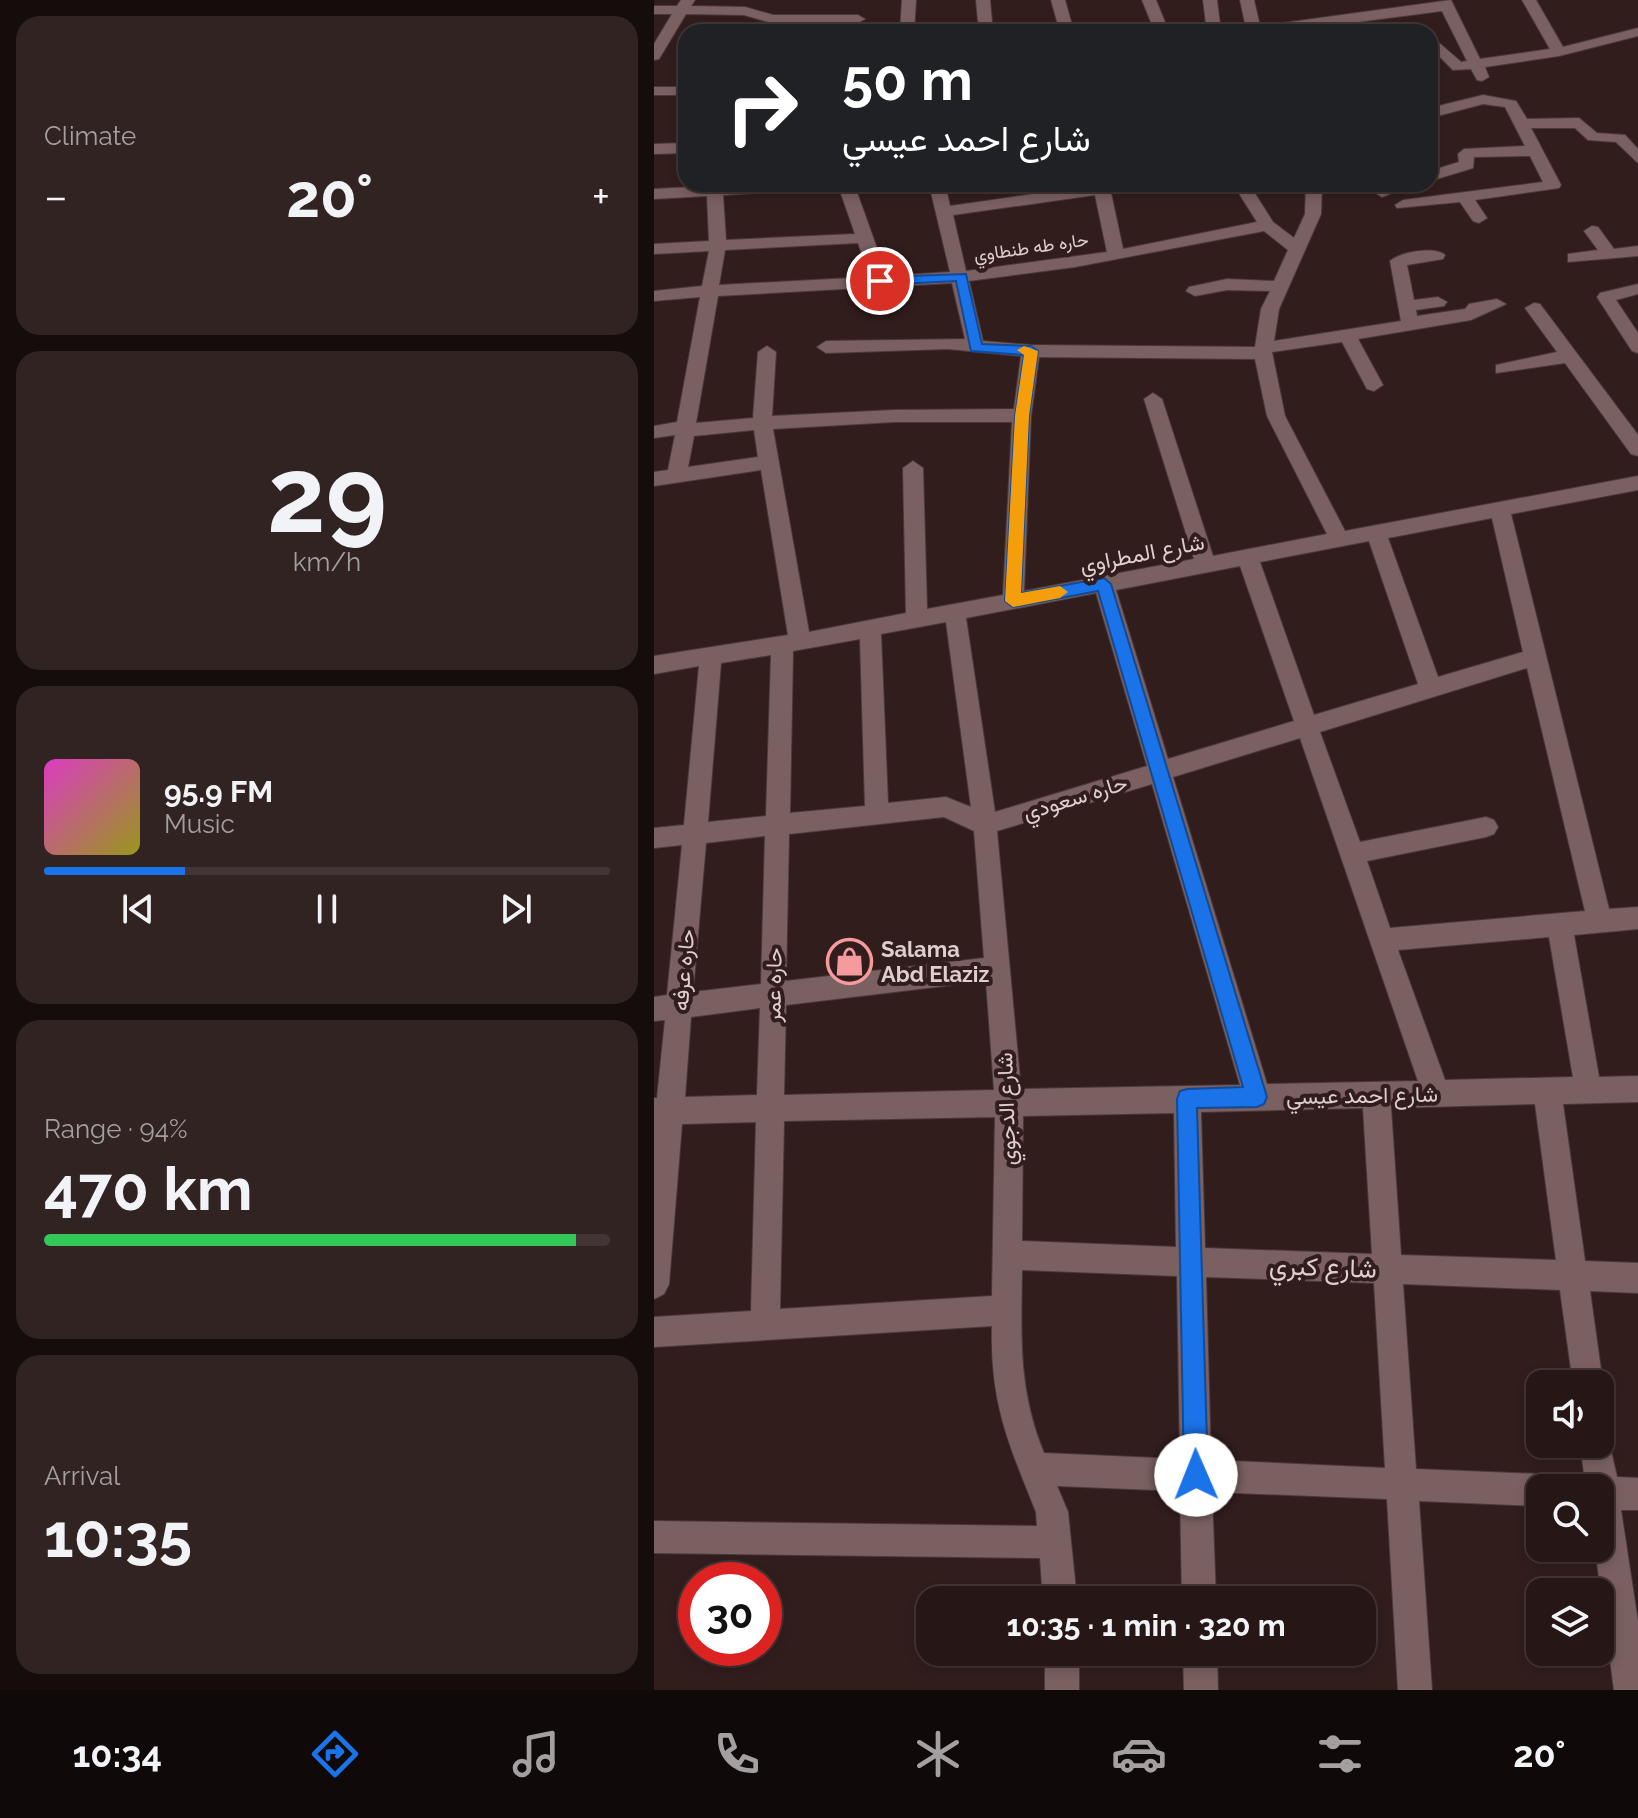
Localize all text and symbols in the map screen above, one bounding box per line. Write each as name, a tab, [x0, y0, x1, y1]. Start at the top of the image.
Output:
text: 50 m	[842, 47, 973, 113]
icon: right	[710, 56, 814, 160]
text: شارع احمد عيسي	[842, 117, 1091, 159]
text: Climate	[44, 121, 136, 151]
text: 20°	[286, 161, 373, 231]
text: −	[44, 171, 68, 222]
text: +	[592, 171, 610, 222]
street label: حاره طه طنطاوي	[972, 229, 1090, 270]
pin	[846, 247, 914, 315]
icon: arrive	[858, 259, 902, 303]
text: 29	[267, 434, 387, 556]
street label: شارع المطراوي	[1078, 528, 1208, 584]
text: km/h	[293, 547, 361, 577]
street label: حاره سعودي	[1020, 769, 1132, 831]
text: 95.9 FM	[164, 774, 273, 809]
text: Music	[164, 809, 235, 839]
icon: previous	[116, 887, 160, 931]
icon: pause	[305, 887, 349, 931]
icon: next	[494, 887, 538, 931]
street label: حاره عرفه	[666, 928, 701, 1012]
place label: Salama Abd Elaziz	[881, 936, 989, 987]
shop icon: Salama Abd Elaziz	[826, 938, 874, 986]
street label: حاره عمر	[759, 947, 788, 1024]
street label: شارع الدجوي	[991, 1052, 1027, 1166]
street label: شارع احمد عيسي	[1286, 1081, 1438, 1115]
text: Range · 94%	[44, 1114, 188, 1144]
text: 470 km	[44, 1154, 253, 1224]
street label: شارع كبري	[1268, 1250, 1377, 1290]
map controls	[1526, 1370, 1614, 1666]
button: sound	[1526, 1370, 1614, 1458]
position arrow	[1154, 1433, 1238, 1517]
text: Arrival	[44, 1461, 120, 1491]
button: search	[1526, 1474, 1614, 1562]
text: 10:35	[44, 1501, 192, 1571]
speed limit sign: 30	[678, 1562, 782, 1666]
button: layers	[1526, 1578, 1614, 1666]
text: 10:35 · 1 min · 320 m	[1006, 1608, 1286, 1643]
icon: directions	[307, 1726, 363, 1782]
icon: music	[508, 1726, 564, 1782]
icon: phone	[709, 1726, 765, 1782]
icon: climate	[910, 1726, 966, 1782]
icon: car	[1111, 1726, 1167, 1782]
icon: filters	[1312, 1726, 1368, 1782]
text: 10:34	[73, 1733, 162, 1775]
text: 20°	[1513, 1733, 1565, 1775]

